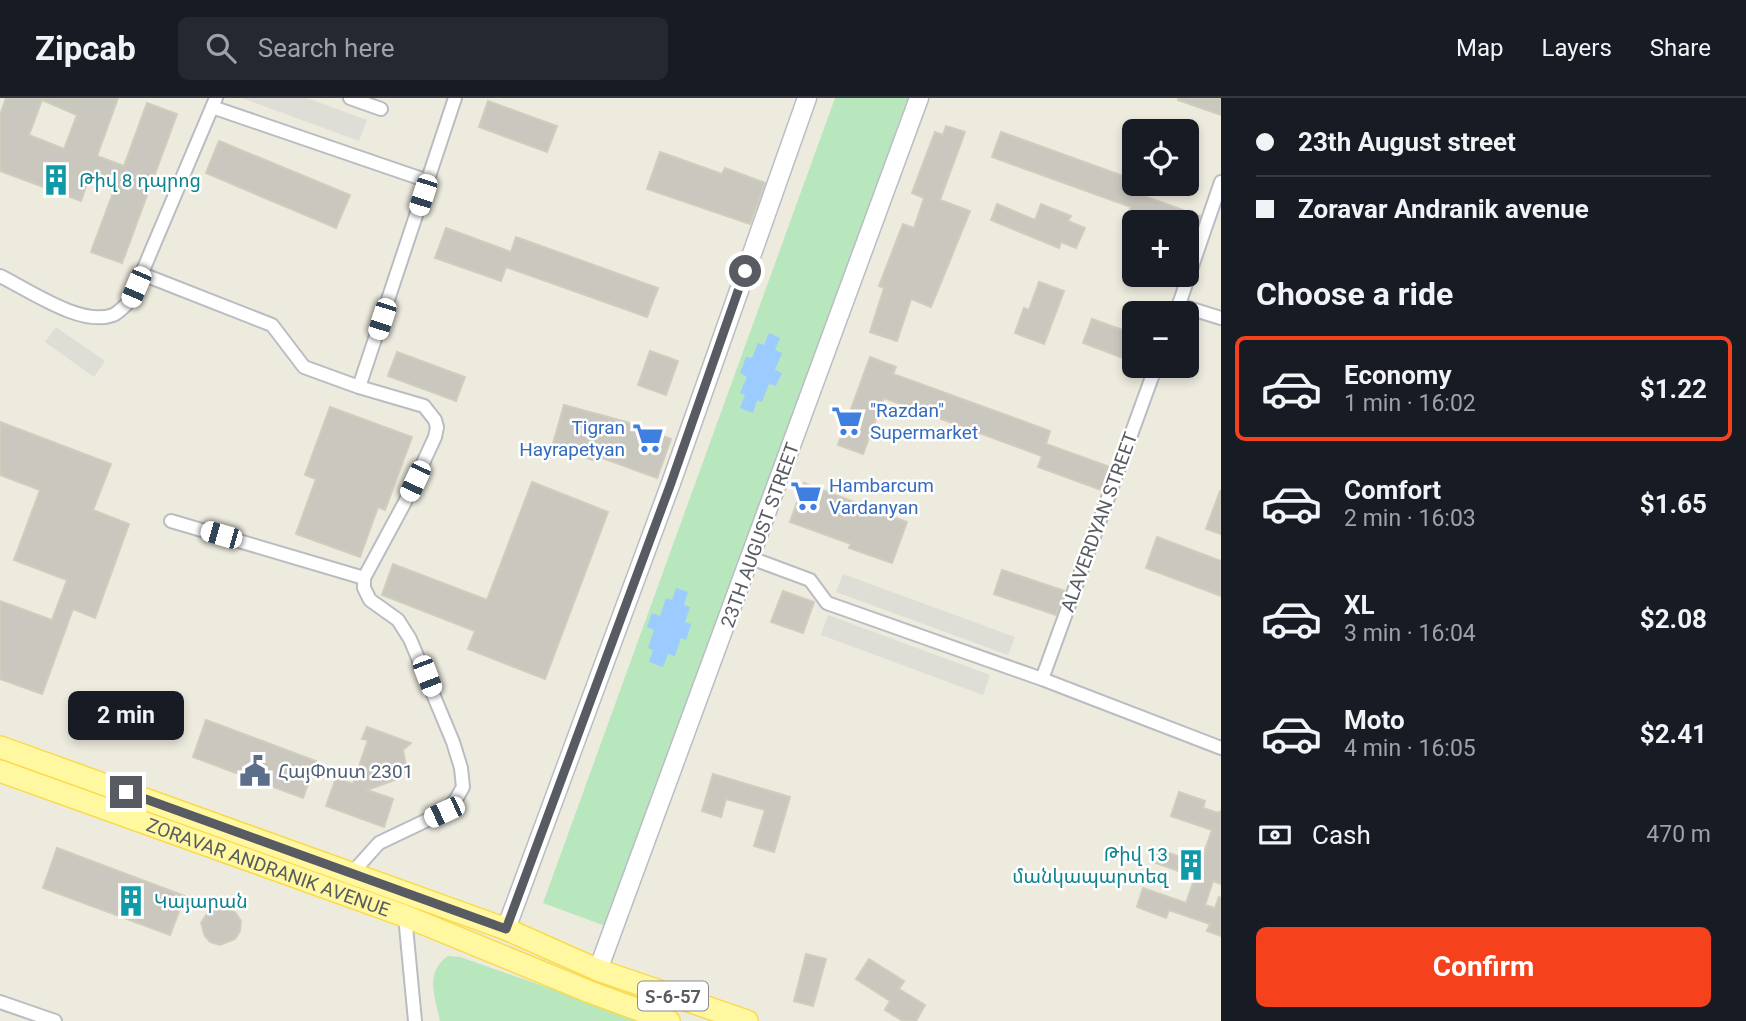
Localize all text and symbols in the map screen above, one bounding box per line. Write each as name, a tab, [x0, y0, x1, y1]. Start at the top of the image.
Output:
search box	[178, 17, 668, 80]
text: Zipcab	[35, 29, 136, 68]
icon: search	[202, 29, 240, 67]
text: Search here	[258, 33, 395, 63]
text: Map	[1456, 34, 1504, 62]
text: Layers	[1542, 34, 1612, 62]
text: Share	[1650, 34, 1711, 62]
map controls	[1122, 119, 1199, 378]
button: locate	[1122, 119, 1199, 196]
text: 23th August street	[1298, 127, 1516, 157]
building icon: Թիվ 8 դպրոց	[39, 163, 73, 197]
place label: Թիվ 8 դպրոց	[79, 169, 201, 192]
car	[407, 172, 440, 218]
text: Zoravar Andranik avenue	[1298, 194, 1589, 224]
button: +	[1122, 210, 1199, 287]
route start	[729, 255, 761, 287]
car	[119, 264, 154, 310]
text: Choose a ride	[1256, 275, 1453, 313]
car	[366, 296, 399, 342]
button: −	[1122, 301, 1199, 378]
icon: car	[1260, 357, 1323, 420]
text: Economy	[1344, 360, 1451, 390]
text: $1.22	[1640, 374, 1707, 404]
text: 1 min · 16:02	[1344, 390, 1476, 417]
place label: "Razdan" Supermarket	[870, 399, 978, 444]
supermarket icon: "Razdan" Supermarket	[830, 404, 864, 438]
place label: Tigran Hayrapetyan	[519, 416, 625, 461]
supermarket icon: Tigran Hayrapetyan	[631, 421, 665, 455]
street label: ALAVERDYAN STREET	[1056, 429, 1142, 615]
street label: 23TH AUGUST STREET	[716, 439, 804, 631]
car	[397, 458, 434, 504]
icon: car	[1260, 472, 1323, 535]
place label: Hambarcum Vardanyan	[829, 474, 934, 519]
text: Comfort	[1344, 475, 1441, 505]
supermarket icon: Hambarcum Vardanyan	[789, 479, 823, 513]
text: $1.65	[1640, 489, 1707, 519]
text: 2 min · 16:03	[1344, 505, 1476, 532]
car	[198, 519, 245, 551]
icon: car	[1260, 587, 1323, 650]
text: XL	[1344, 590, 1375, 620]
text: $2.08	[1640, 604, 1707, 634]
text: 3 min · 16:04	[1344, 620, 1476, 647]
car	[410, 653, 445, 699]
callout: 2 min	[68, 690, 184, 740]
text: 2 min	[97, 702, 155, 729]
icon: car	[1260, 702, 1323, 765]
text: Moto	[1344, 705, 1405, 735]
text: $2.41	[1640, 719, 1707, 749]
text: 4 min · 16:05	[1344, 735, 1476, 762]
public building icon: ՀայՓոստ 2301	[238, 754, 272, 788]
place label: ՀայՓոստ 2301	[278, 760, 413, 783]
route end	[110, 776, 142, 808]
car	[421, 794, 468, 830]
street label: ZORAVAR ANDRANIK AVENUE	[143, 813, 393, 921]
icon: cash	[1256, 816, 1294, 854]
text: Cash	[1312, 820, 1371, 850]
text: 470 m	[1646, 821, 1711, 848]
place label: Թիվ 13 մանկապարտեզ	[1012, 843, 1170, 888]
building icon: Թիվ 13 մանկապարտեզ	[1174, 848, 1208, 882]
building icon: Կայարան	[114, 884, 148, 918]
place label: Կայարան	[154, 890, 248, 913]
button: Confirm	[1256, 927, 1711, 1007]
road number: Տ-6-57	[638, 982, 708, 1010]

